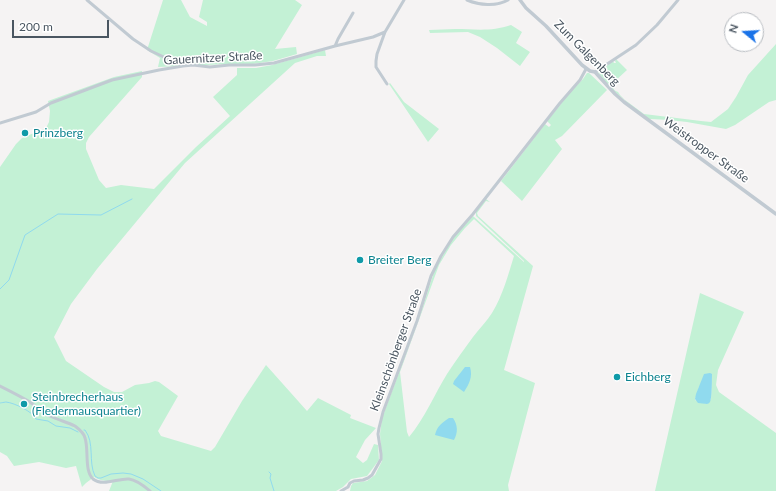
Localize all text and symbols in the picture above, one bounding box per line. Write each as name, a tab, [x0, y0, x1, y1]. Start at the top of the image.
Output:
scale bar	[14, 12, 111, 38]
north arrow	[724, 12, 764, 52]
street label: Zum Galgenberg	[551, 17, 623, 89]
text: 200 m	[19, 19, 53, 34]
text: N	[726, 22, 741, 34]
street label: Gauernitzer Straße	[163, 48, 263, 68]
street label: Weistropper Straße	[660, 114, 752, 186]
place label: Prinzberg	[33, 126, 83, 140]
marker: Prinzberg	[20, 128, 30, 138]
place label: Breiter Berg	[368, 253, 431, 267]
marker: Breiter Berg	[355, 255, 365, 265]
street label: Kleinschönberger Straße	[367, 287, 425, 413]
place label: Eichberg	[625, 370, 671, 384]
marker: Eichberg	[612, 372, 622, 382]
place label: Steinbrecherhaus (Fledermausquartier)	[32, 390, 141, 418]
marker: Steinbrecherhaus (Fledermausquartier)	[19, 399, 29, 409]

